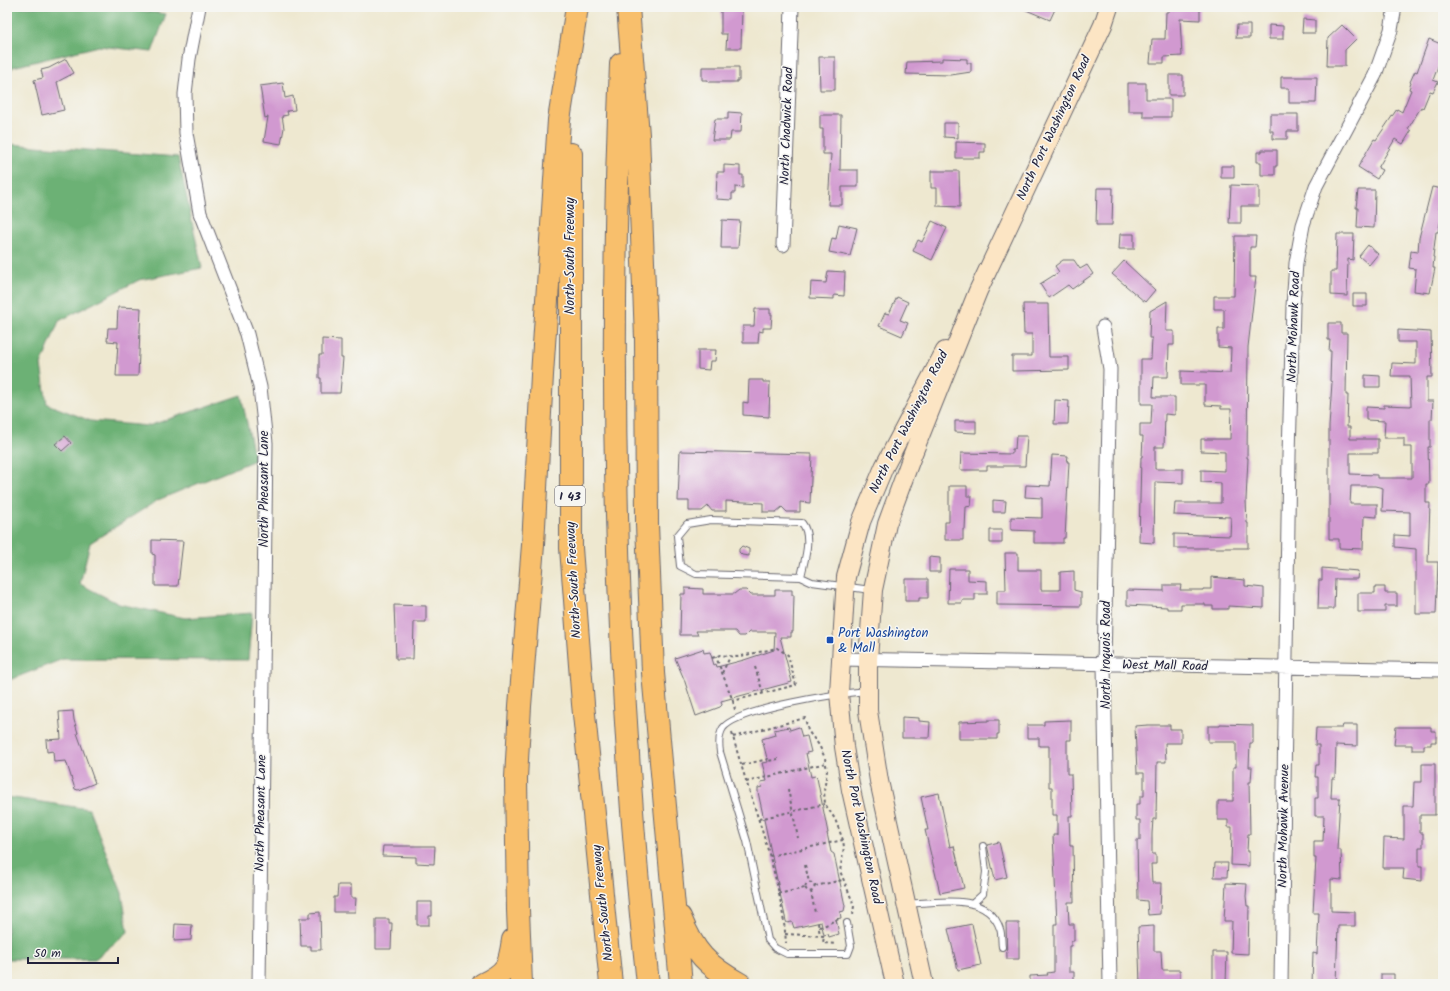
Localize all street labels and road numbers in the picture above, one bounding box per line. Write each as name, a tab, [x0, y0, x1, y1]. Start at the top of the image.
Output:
street label: North Port Washington Road	[1011, 52, 1097, 204]
street label: North Chadwick Road	[774, 66, 800, 186]
street label: North-South Freeway	[560, 197, 581, 314]
street label: North Mohawk Road	[1282, 270, 1306, 383]
street label: North Port Washington Road	[864, 346, 954, 497]
street label: North Pheasant Lane	[254, 430, 275, 547]
road number: I 43	[555, 486, 585, 506]
street label: North-South Freeway	[560, 520, 588, 639]
street label: North Iroquois Road	[1096, 600, 1117, 709]
street label: West Mall Road	[1122, 655, 1209, 677]
street label: North Port Washington Road	[834, 748, 888, 907]
street label: North Pheasant Lane	[249, 754, 273, 872]
street label: North Mohawk Avenue	[1272, 764, 1296, 888]
street label: North-South Freeway	[586, 843, 620, 962]

